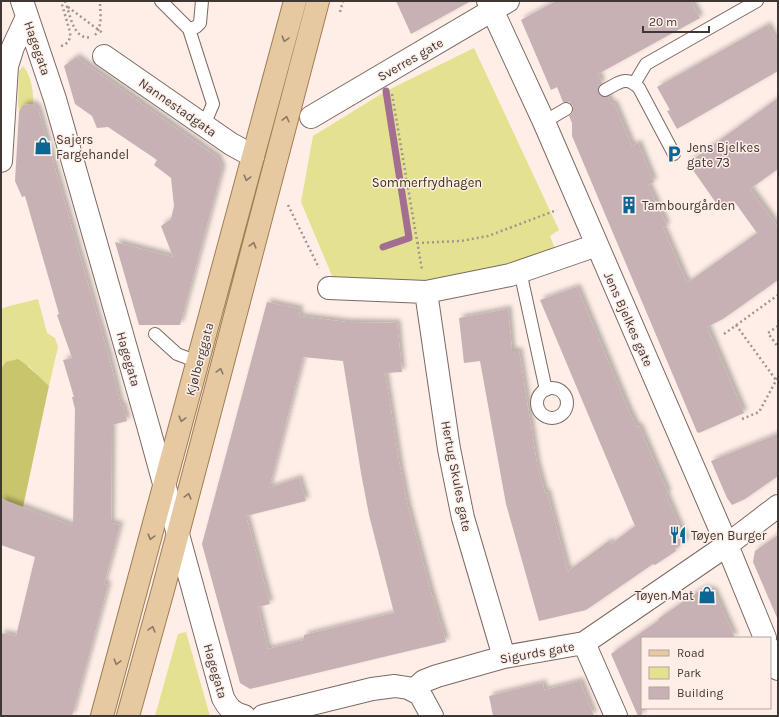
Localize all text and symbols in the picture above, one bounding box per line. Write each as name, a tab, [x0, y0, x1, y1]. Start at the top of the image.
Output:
scale bar	[643, 8, 709, 34]
text: 20 m	[649, 15, 677, 29]
street label: Hagegata	[21, 19, 54, 77]
street label: Sverres gate	[375, 34, 446, 84]
one-way arrow	[281, 35, 290, 42]
street label: Nannestadgata	[136, 75, 220, 140]
one-way arrow	[282, 116, 290, 122]
place label: Sajers Fargehandel	[56, 132, 129, 162]
shop icon: Sajers Fargehandel	[33, 136, 53, 156]
place label: Jens Bjelkes gate 73	[687, 140, 760, 170]
parking icon: Jens Bjelkes gate 73	[664, 144, 684, 164]
one-way arrow	[244, 174, 252, 181]
park label: Sommerfrydhagen	[372, 175, 482, 190]
building icon: Tambourgården	[619, 195, 639, 215]
place label: Tambourgården	[642, 198, 735, 213]
one-way arrow	[249, 242, 257, 248]
street label: Jens Bjelkes gate	[601, 269, 656, 369]
street label: Kjølberggata	[182, 321, 216, 398]
street label: Hagegata	[114, 330, 144, 388]
one-way arrow	[216, 367, 224, 374]
one-way arrow	[179, 416, 187, 422]
street label: Hertug Skules gate	[438, 419, 475, 533]
one-way arrow	[183, 493, 191, 500]
restaurant icon: Tøyen Burger	[668, 525, 688, 545]
place label: Tøyen Burger	[691, 528, 767, 543]
one-way arrow	[147, 533, 156, 540]
shop icon: Tøyen Mat	[697, 585, 717, 605]
place label: Tøyen Mat	[635, 588, 694, 603]
one-way arrow	[147, 626, 156, 633]
legend	[641, 637, 771, 709]
street label: Sigurds gate	[499, 639, 576, 666]
street label: Hagegata	[201, 642, 231, 700]
text: Road	[677, 646, 705, 660]
one-way arrow	[113, 658, 122, 665]
text: Park	[677, 666, 702, 680]
text: Building	[677, 686, 724, 700]

